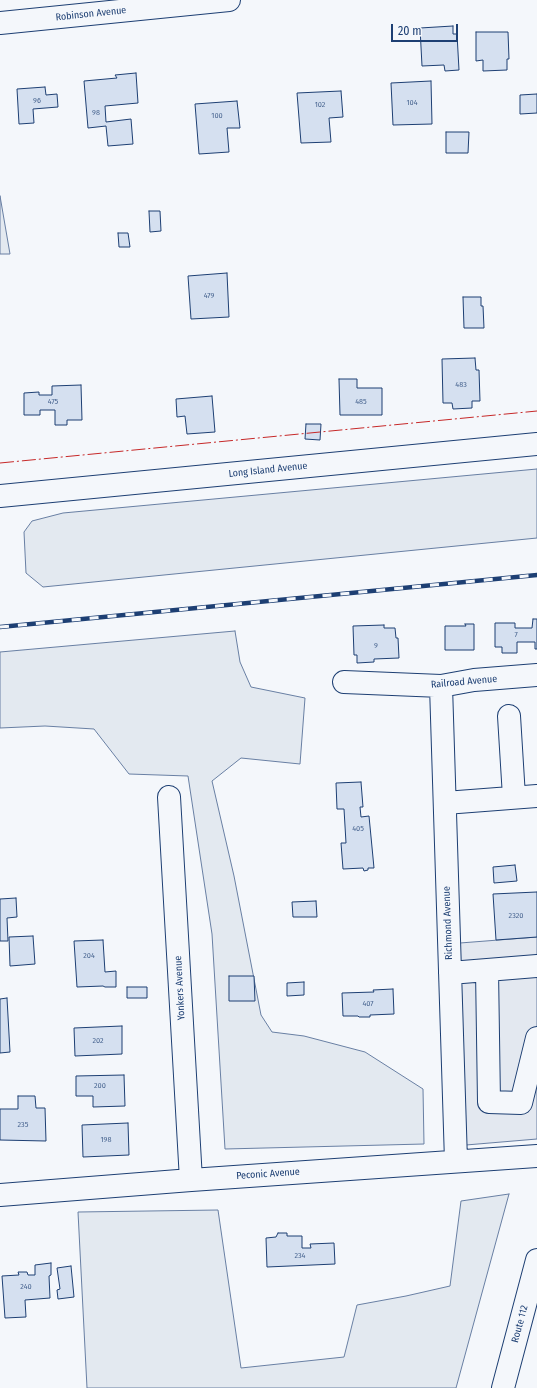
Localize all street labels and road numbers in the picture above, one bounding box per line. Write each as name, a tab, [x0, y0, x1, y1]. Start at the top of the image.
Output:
street label: Robinson Avenue	[55, 4, 127, 24]
street label: Long Island Avenue	[228, 460, 308, 480]
street label: Railroad Avenue	[430, 673, 498, 691]
street label: Richmond Avenue	[441, 886, 455, 960]
street label: Yonkers Avenue	[172, 956, 188, 1020]
street label: Peconic Avenue	[236, 1166, 300, 1182]
street label: Route 112	[509, 1304, 531, 1344]

